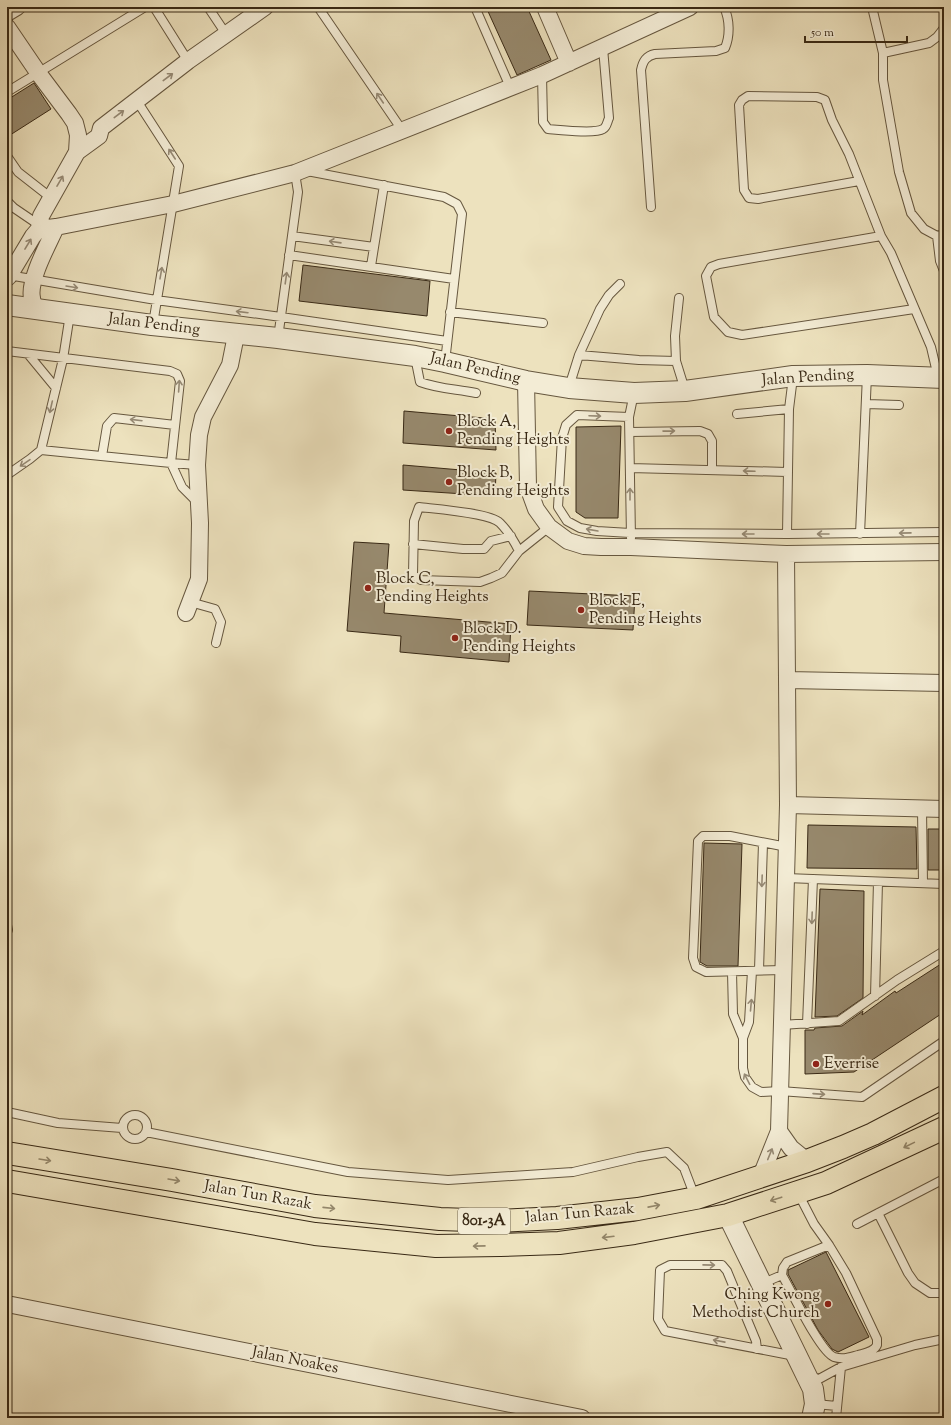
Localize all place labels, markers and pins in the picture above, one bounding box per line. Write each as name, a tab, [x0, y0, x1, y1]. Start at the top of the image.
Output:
place label: Block A, Pending Heights	[457, 411, 570, 452]
marker: Block A, Pending Heights	[444, 426, 454, 436]
place label: Block B, Pending Heights	[457, 462, 570, 503]
marker: Block B, Pending Heights	[444, 477, 454, 487]
place label: Block C, Pending Heights	[376, 568, 489, 609]
marker: Block C, Pending Heights	[363, 583, 373, 593]
place label: Block E, Pending Heights	[589, 590, 702, 631]
marker: Block E, Pending Heights	[576, 605, 586, 615]
place label: Block D. Pending Heights	[463, 618, 576, 659]
marker: Block D. Pending Heights	[450, 633, 460, 643]
place label: Everrise	[824, 1053, 879, 1076]
marker: Everrise	[811, 1059, 821, 1069]
place label: Ching Kwong Methodist Church	[692, 1284, 821, 1325]
marker: Ching Kwong Methodist Church	[823, 1299, 833, 1309]

